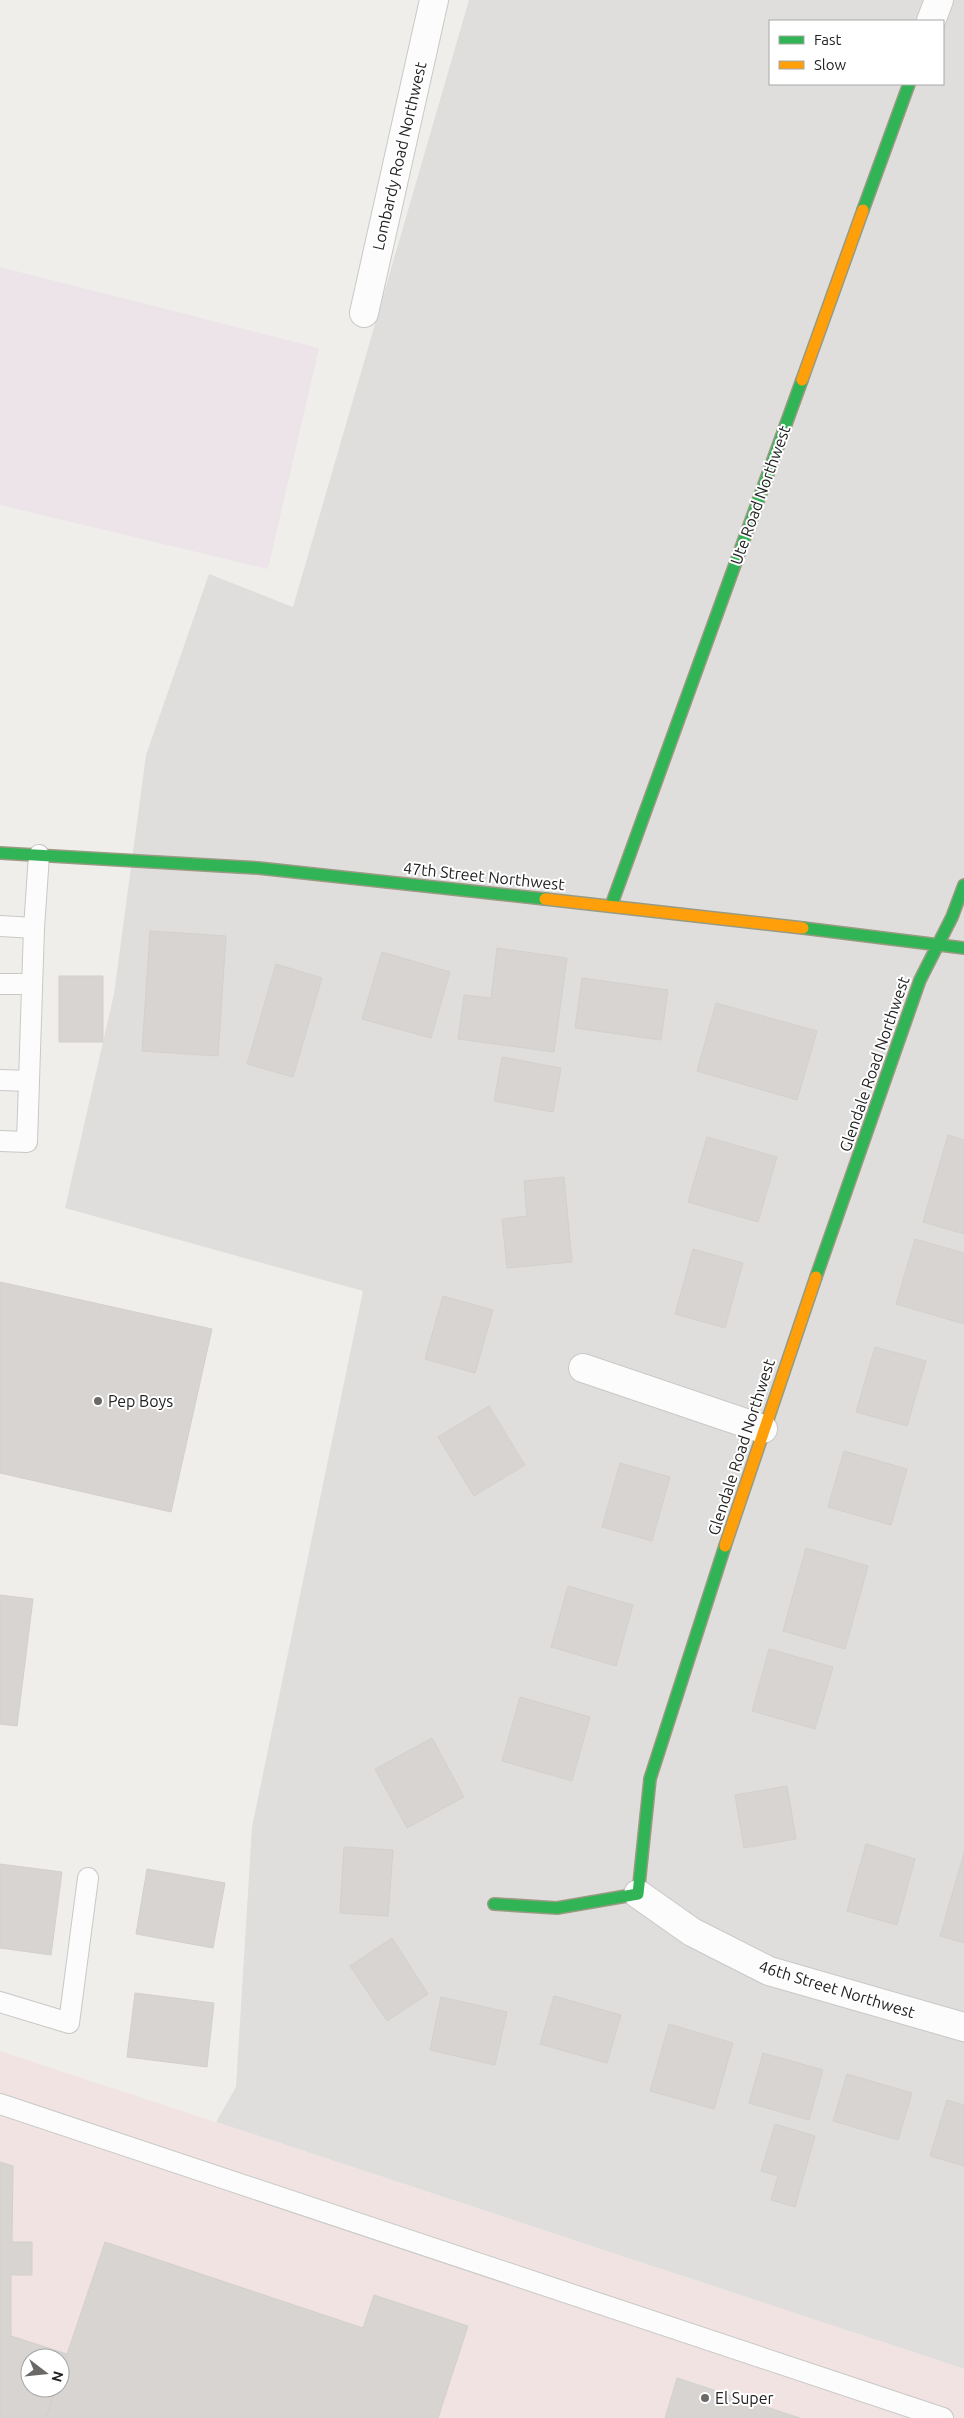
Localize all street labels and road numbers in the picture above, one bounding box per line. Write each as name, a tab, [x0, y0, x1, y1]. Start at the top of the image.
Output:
street label: Lombardy Road Northwest	[369, 59, 430, 252]
street label: Ute Road Northwest	[726, 422, 794, 567]
street label: 47th Street Northwest	[402, 859, 566, 894]
street label: Glendale Road Northwest	[835, 973, 913, 1154]
street label: Glendale Road Northwest	[704, 1356, 778, 1537]
street label: 46th Street Northwest	[757, 1957, 918, 2022]

